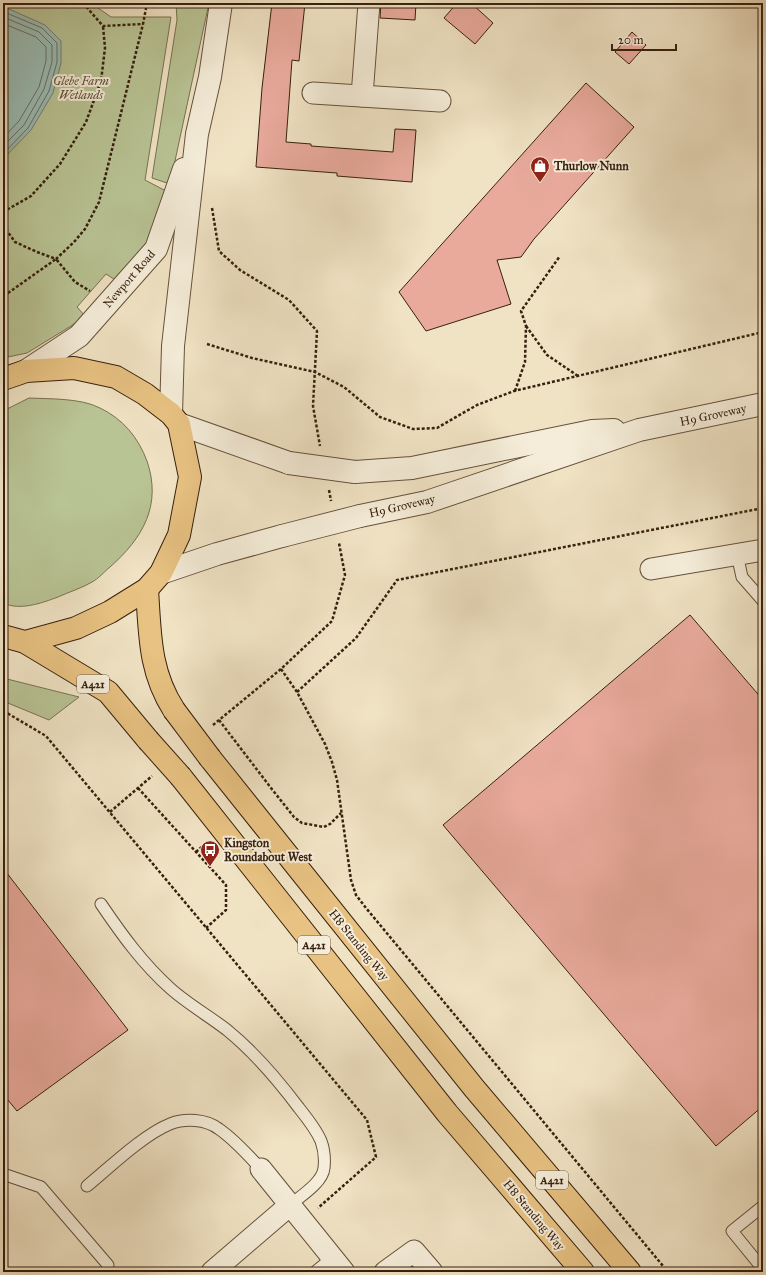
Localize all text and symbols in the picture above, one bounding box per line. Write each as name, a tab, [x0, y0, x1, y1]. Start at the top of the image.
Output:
scale bar	[612, 26, 676, 52]
text: 20 m	[618, 33, 644, 47]
park label: Glebe Farm Wetlands	[53, 74, 109, 102]
shop icon: Thurlow Nunn	[529, 155, 551, 183]
place label: Thurlow Nunn	[553, 159, 629, 173]
street label: Newport Road	[100, 247, 158, 311]
street label: H9 Groveway	[678, 401, 748, 429]
street label: H9 Groveway	[367, 491, 437, 520]
road number: A421	[77, 675, 109, 693]
place label: Kingston Roundabout West	[224, 836, 313, 864]
bus stop icon: Kingston Roundabout West	[199, 839, 221, 867]
street label: H8 Standing Way	[325, 907, 392, 984]
road number: A421	[298, 936, 330, 954]
road number: A421	[536, 1171, 568, 1189]
street label: H8 Standing Way	[500, 1177, 568, 1254]

